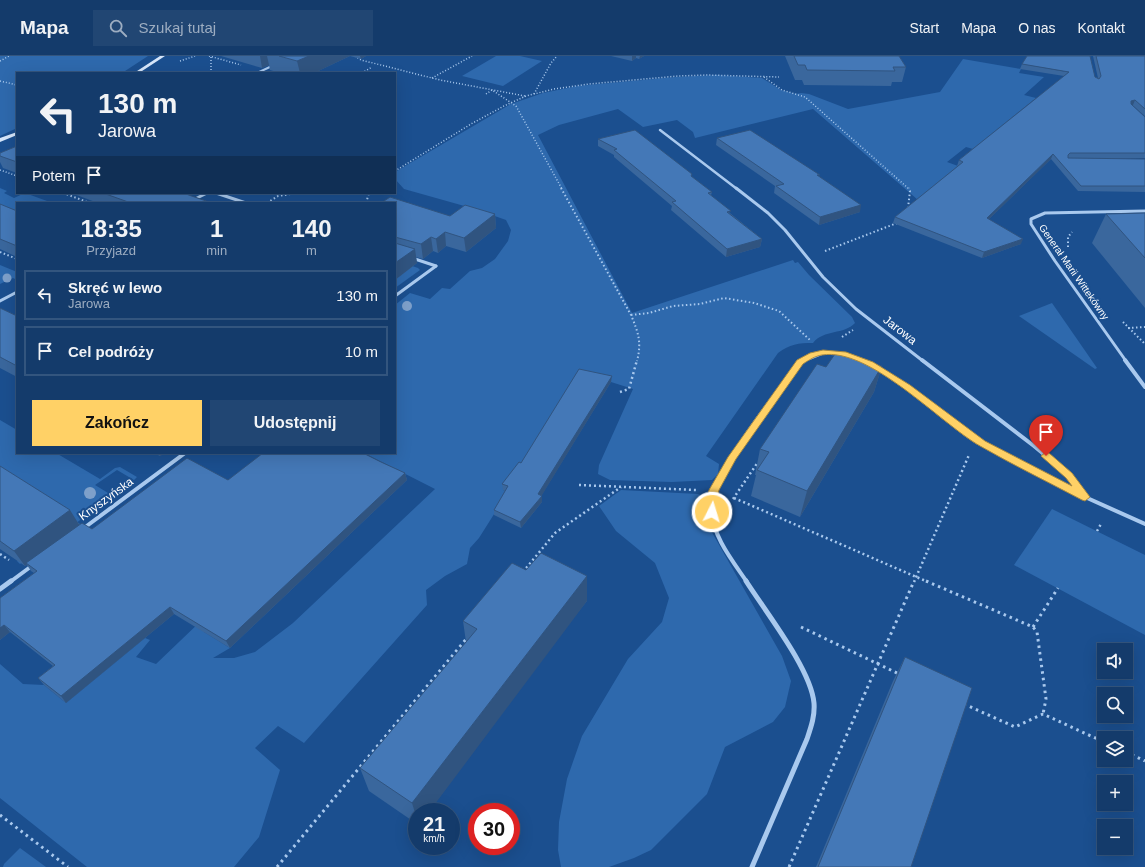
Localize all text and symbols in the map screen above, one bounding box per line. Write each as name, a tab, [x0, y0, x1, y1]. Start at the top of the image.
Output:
search box	[93, 10, 373, 46]
text: Mapa	[20, 17, 69, 38]
icon: search	[107, 17, 129, 39]
text: Szukaj tutaj	[139, 19, 216, 36]
text: Start	[910, 20, 939, 36]
text: Mapa	[961, 20, 996, 36]
text: O nas	[1018, 20, 1056, 36]
text: Kontakt	[1078, 20, 1125, 36]
icon: left	[32, 88, 84, 140]
text: 130 m	[98, 88, 177, 119]
text: Jarowa	[98, 121, 156, 141]
icon: arrive	[83, 164, 105, 186]
text: Potem	[32, 167, 75, 184]
text: 18:35	[80, 215, 142, 242]
text: 1	[210, 215, 223, 242]
text: 140	[292, 215, 332, 242]
street label: Generał Marii Wittekówny	[1037, 222, 1111, 322]
text: Przyjazd	[86, 243, 136, 258]
text: min	[206, 243, 227, 258]
text: m	[306, 243, 317, 258]
text: Skręć w lewo	[68, 279, 162, 296]
icon: left	[34, 284, 56, 306]
text: 130 m	[336, 287, 378, 304]
text: Jarowa	[68, 296, 110, 311]
street label: Jarowa	[880, 313, 920, 348]
icon: arrive	[34, 340, 56, 362]
text: Cel podróży	[68, 343, 154, 360]
text: 10 m	[345, 343, 378, 360]
button: Zakończ	[32, 400, 202, 446]
button: Udostępnij	[210, 400, 380, 446]
pin	[1029, 415, 1063, 456]
icon: arrive	[1035, 421, 1057, 443]
street label: Knyszyńska	[76, 474, 136, 523]
position arrow	[691, 491, 733, 533]
map controls	[1097, 643, 1133, 855]
button: sound	[1097, 643, 1133, 679]
button: search	[1097, 687, 1133, 723]
button: layers	[1097, 731, 1133, 767]
button: +	[1097, 775, 1133, 811]
speed limit sign: 30	[468, 803, 520, 855]
text: 21	[423, 813, 445, 835]
button: −	[1097, 819, 1133, 855]
text: km/h	[423, 833, 445, 844]

